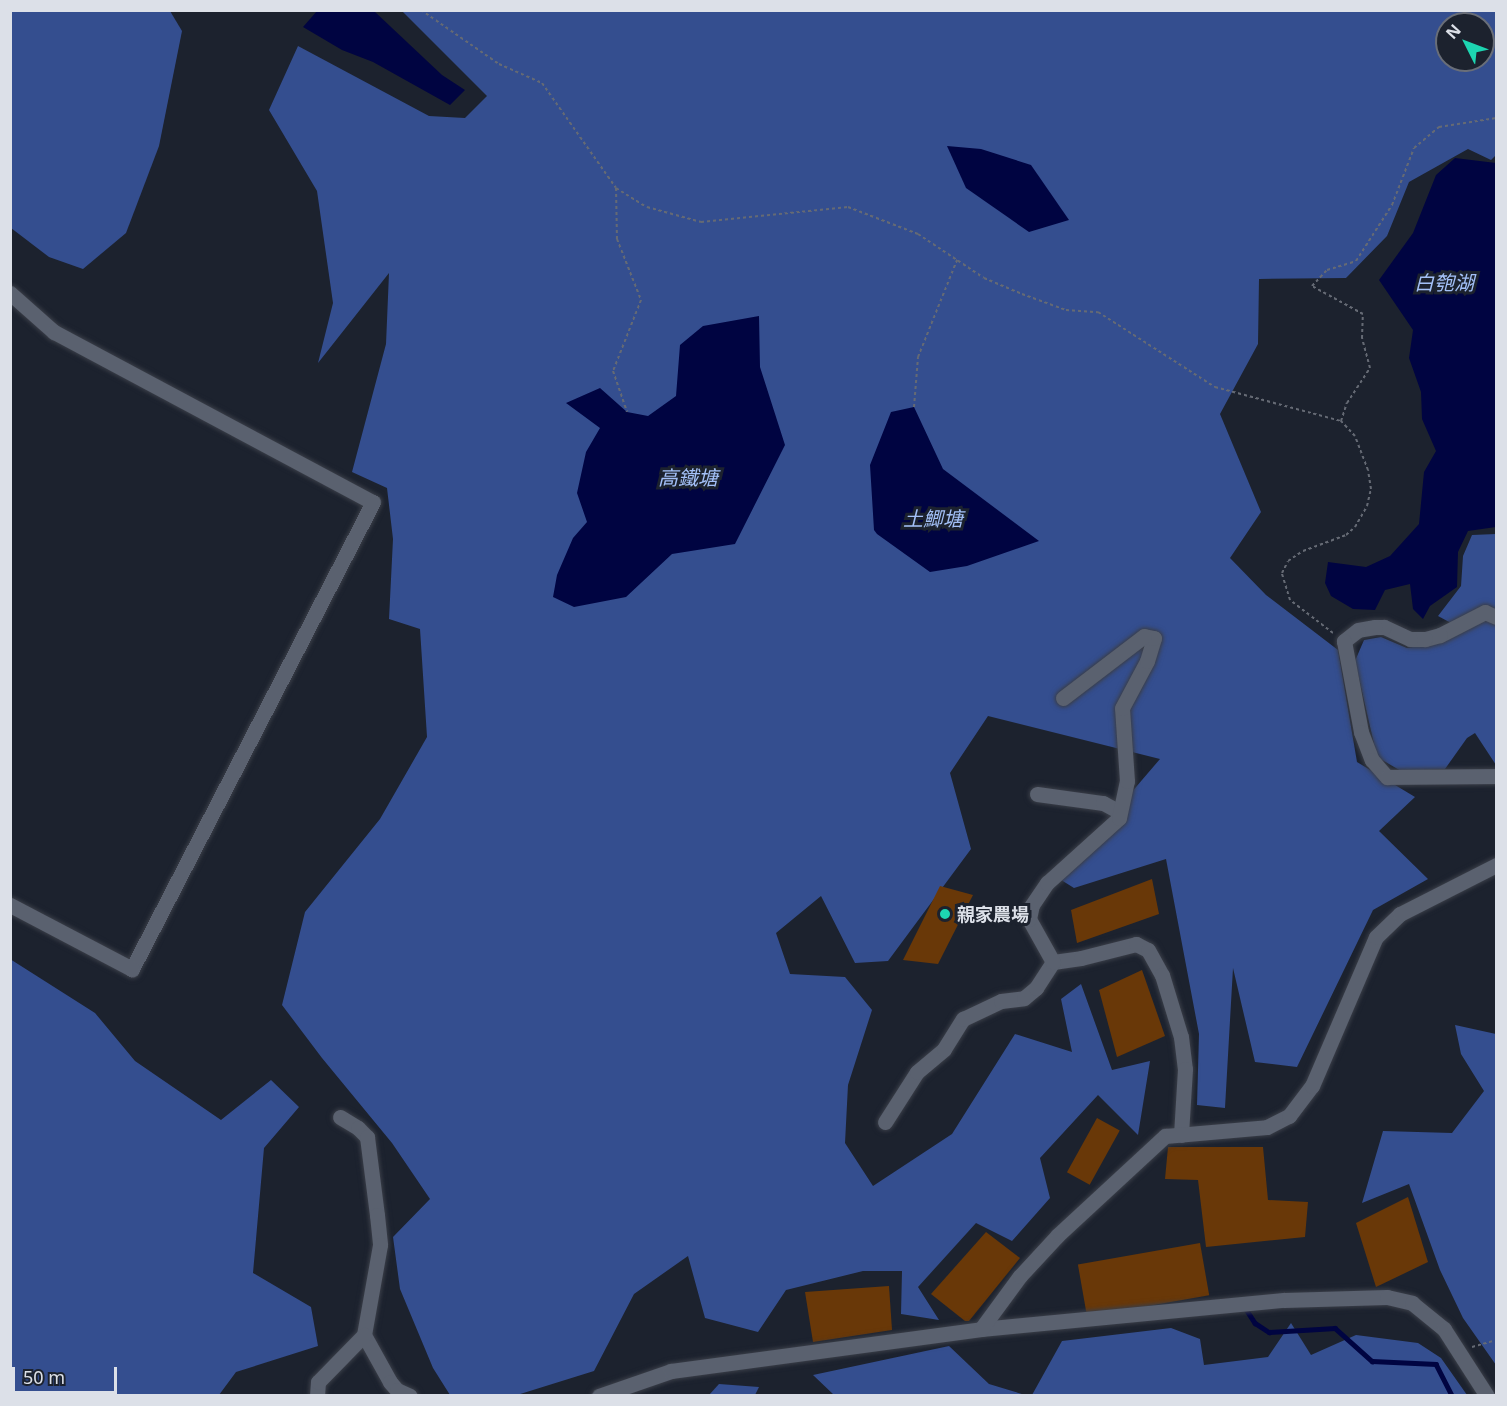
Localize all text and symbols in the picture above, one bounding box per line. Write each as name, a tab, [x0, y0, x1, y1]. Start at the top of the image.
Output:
north arrow	[1435, 12, 1495, 72]
text: N	[1441, 19, 1466, 43]
water label: 白匏湖	[1414, 270, 1474, 294]
water label: 高鐵塘	[658, 465, 718, 489]
water label: 土鯽塘	[903, 506, 963, 530]
place label: 親家農場	[957, 903, 1029, 925]
marker: 親家農場	[938, 907, 952, 921]
scale bar	[15, 1355, 120, 1393]
text: 50 m	[23, 1365, 65, 1389]

